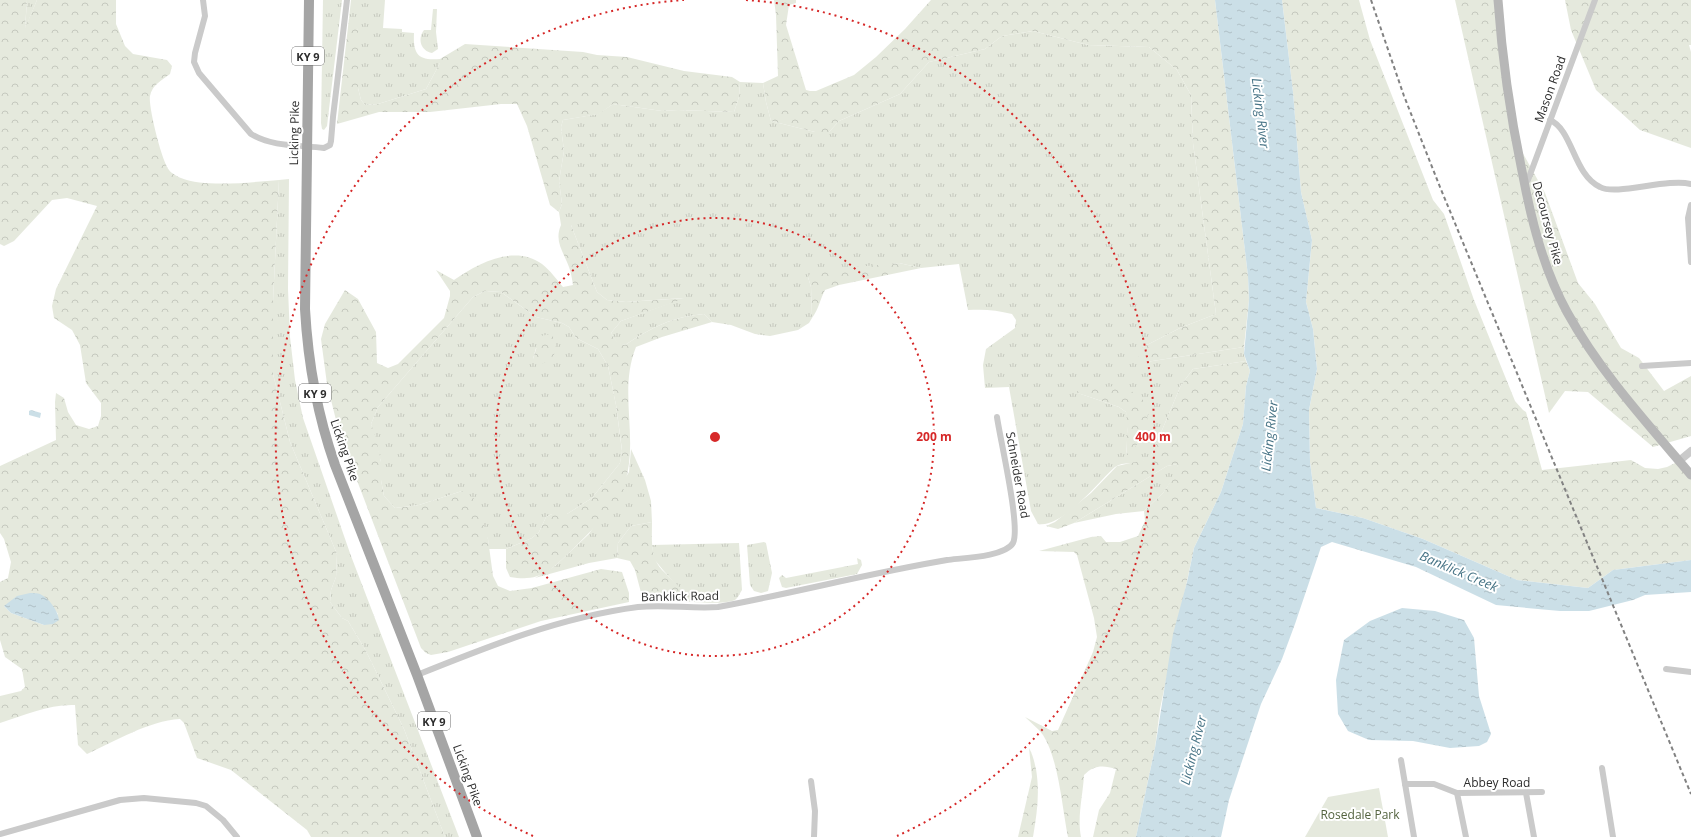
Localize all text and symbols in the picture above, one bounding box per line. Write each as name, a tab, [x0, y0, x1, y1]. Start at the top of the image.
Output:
road number: KY 9	[292, 47, 324, 65]
street label: Mason Road	[1530, 53, 1570, 125]
water label: Licking River	[1248, 77, 1274, 150]
street label: Licking Pike	[285, 100, 303, 165]
street label: Decoursey Pike	[1529, 179, 1567, 267]
road number: KY 9	[299, 384, 331, 402]
water label: Licking River	[1256, 399, 1282, 472]
street label: Licking Pike	[326, 417, 364, 484]
text: 200 m	[916, 428, 952, 445]
text: 400 m	[1135, 428, 1171, 445]
centre of rings	[708, 430, 722, 444]
street label: Schneider Road	[1002, 430, 1034, 520]
water label: Banklick Creek	[1417, 546, 1501, 596]
street label: Banklick Road	[641, 587, 719, 605]
road number: KY 9	[418, 712, 450, 730]
water label: Licking River	[1176, 713, 1211, 787]
street label: Licking Pike	[449, 742, 487, 809]
street label: Abbey Road	[1464, 774, 1530, 791]
park label: Rosedale Park	[1320, 806, 1400, 823]

